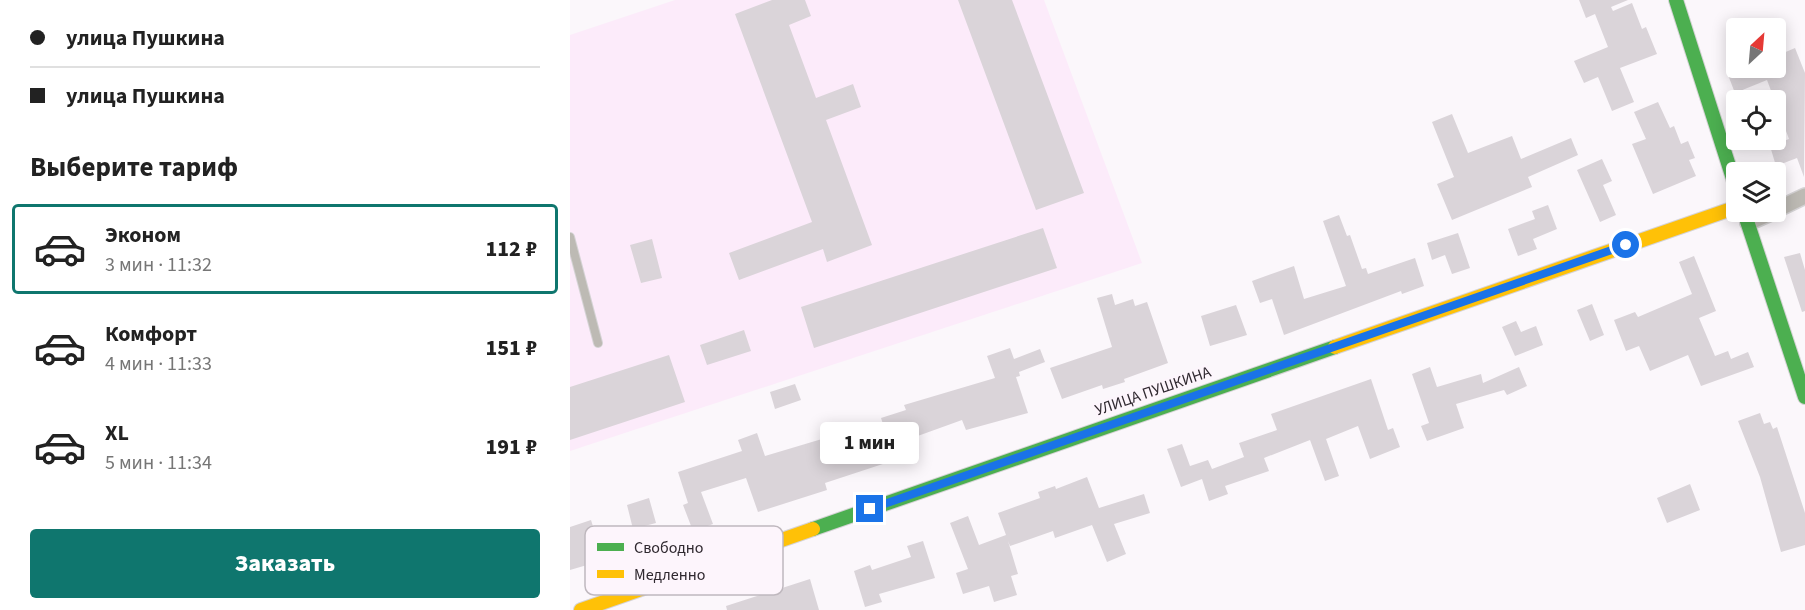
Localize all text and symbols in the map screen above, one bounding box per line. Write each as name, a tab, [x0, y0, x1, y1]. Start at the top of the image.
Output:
north arrow	[1726, 18, 1786, 78]
map controls	[1726, 18, 1786, 222]
text: улица Пушкина	[66, 22, 225, 54]
text: улица Пушкина	[66, 80, 225, 112]
button: locate	[1726, 90, 1786, 150]
text: Выберите тариф	[30, 148, 238, 187]
button: layers	[1726, 162, 1786, 222]
text: Эконом	[105, 219, 181, 251]
icon: car	[33, 222, 87, 276]
route start	[1612, 231, 1639, 258]
text: 112 ₽	[486, 233, 537, 265]
text: 3 мин · 11:32	[105, 251, 212, 279]
text: Комфорт	[105, 318, 197, 350]
icon: car	[33, 321, 87, 375]
text: 151 ₽	[486, 332, 537, 364]
text: 4 мин · 11:33	[105, 350, 212, 378]
street label: УЛИЦА ПУШКИНА	[1092, 361, 1214, 421]
text: XL	[105, 417, 129, 449]
icon: car	[33, 420, 87, 474]
callout: 1 мин	[820, 422, 920, 464]
text: 1 мин	[844, 429, 895, 457]
text: 191 ₽	[486, 431, 537, 463]
text: 5 мин · 11:34	[105, 449, 212, 477]
route end	[856, 495, 883, 522]
legend	[585, 526, 783, 595]
button: Заказать	[30, 529, 540, 598]
text: Свободно	[634, 537, 704, 559]
text: Медленно	[634, 564, 705, 586]

